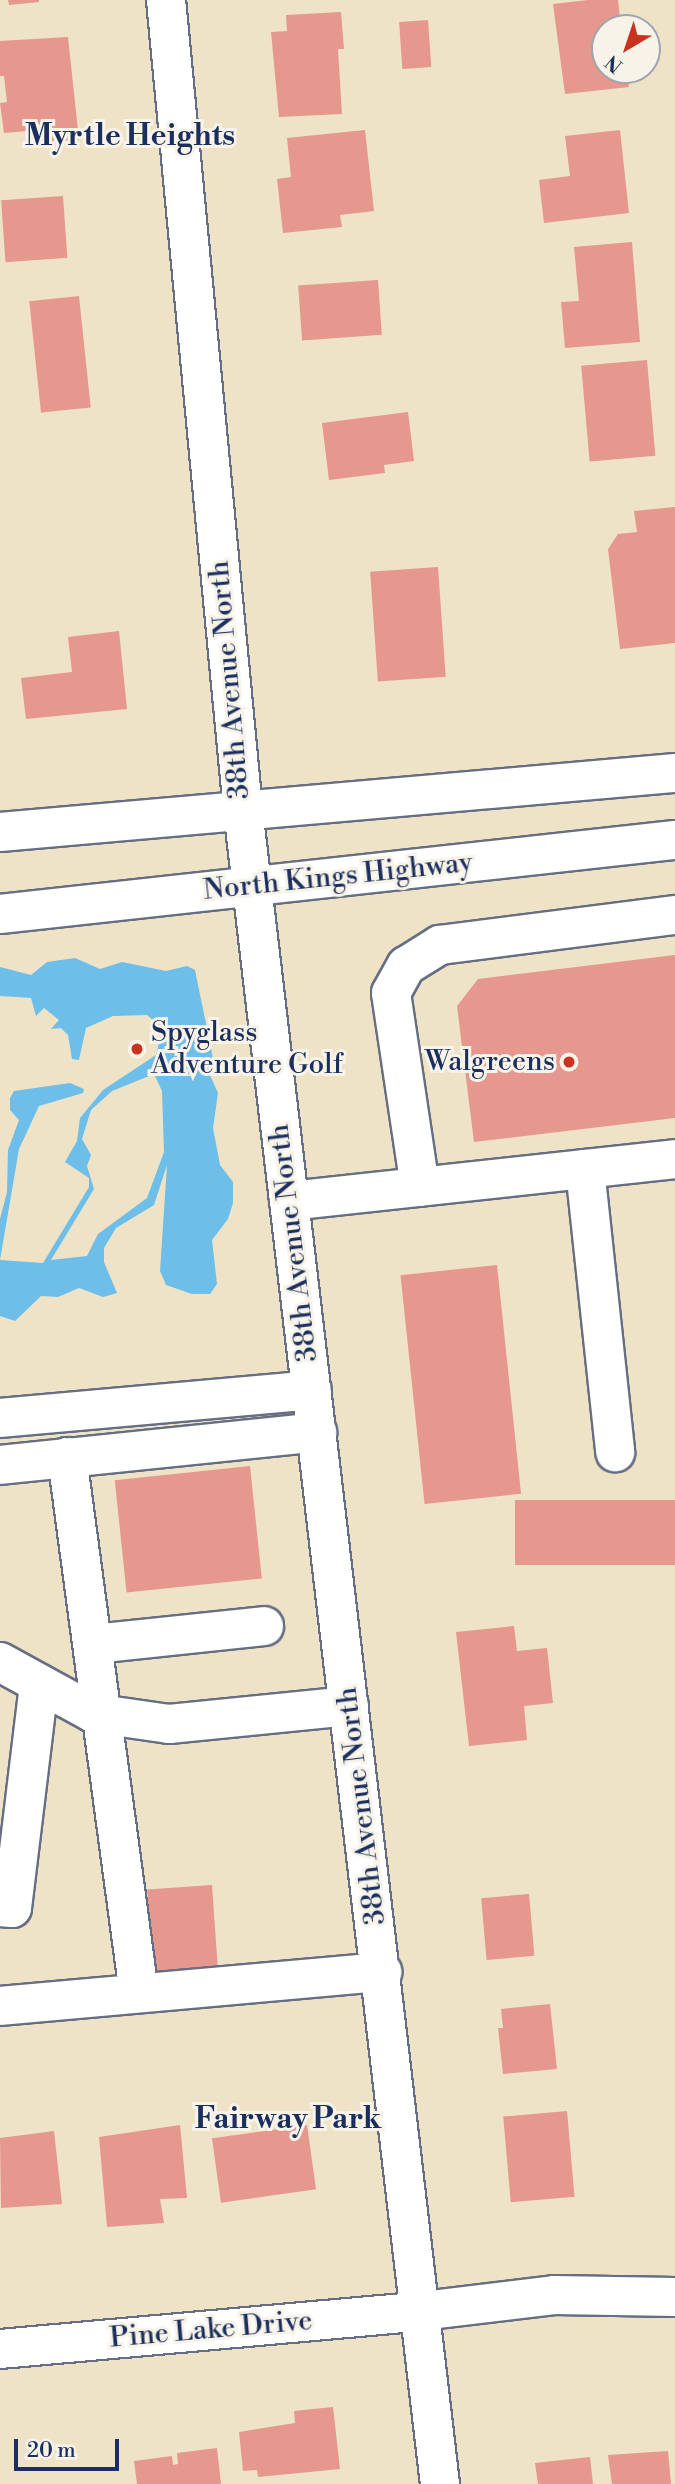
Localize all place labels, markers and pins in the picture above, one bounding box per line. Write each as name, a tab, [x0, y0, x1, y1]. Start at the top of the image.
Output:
place label: Spyglass Adventure Golf	[151, 1016, 343, 1082]
marker: Spyglass Adventure Golf	[129, 1041, 145, 1057]
place label: Walgreens	[425, 1045, 555, 1079]
marker: Walgreens	[561, 1054, 577, 1070]

